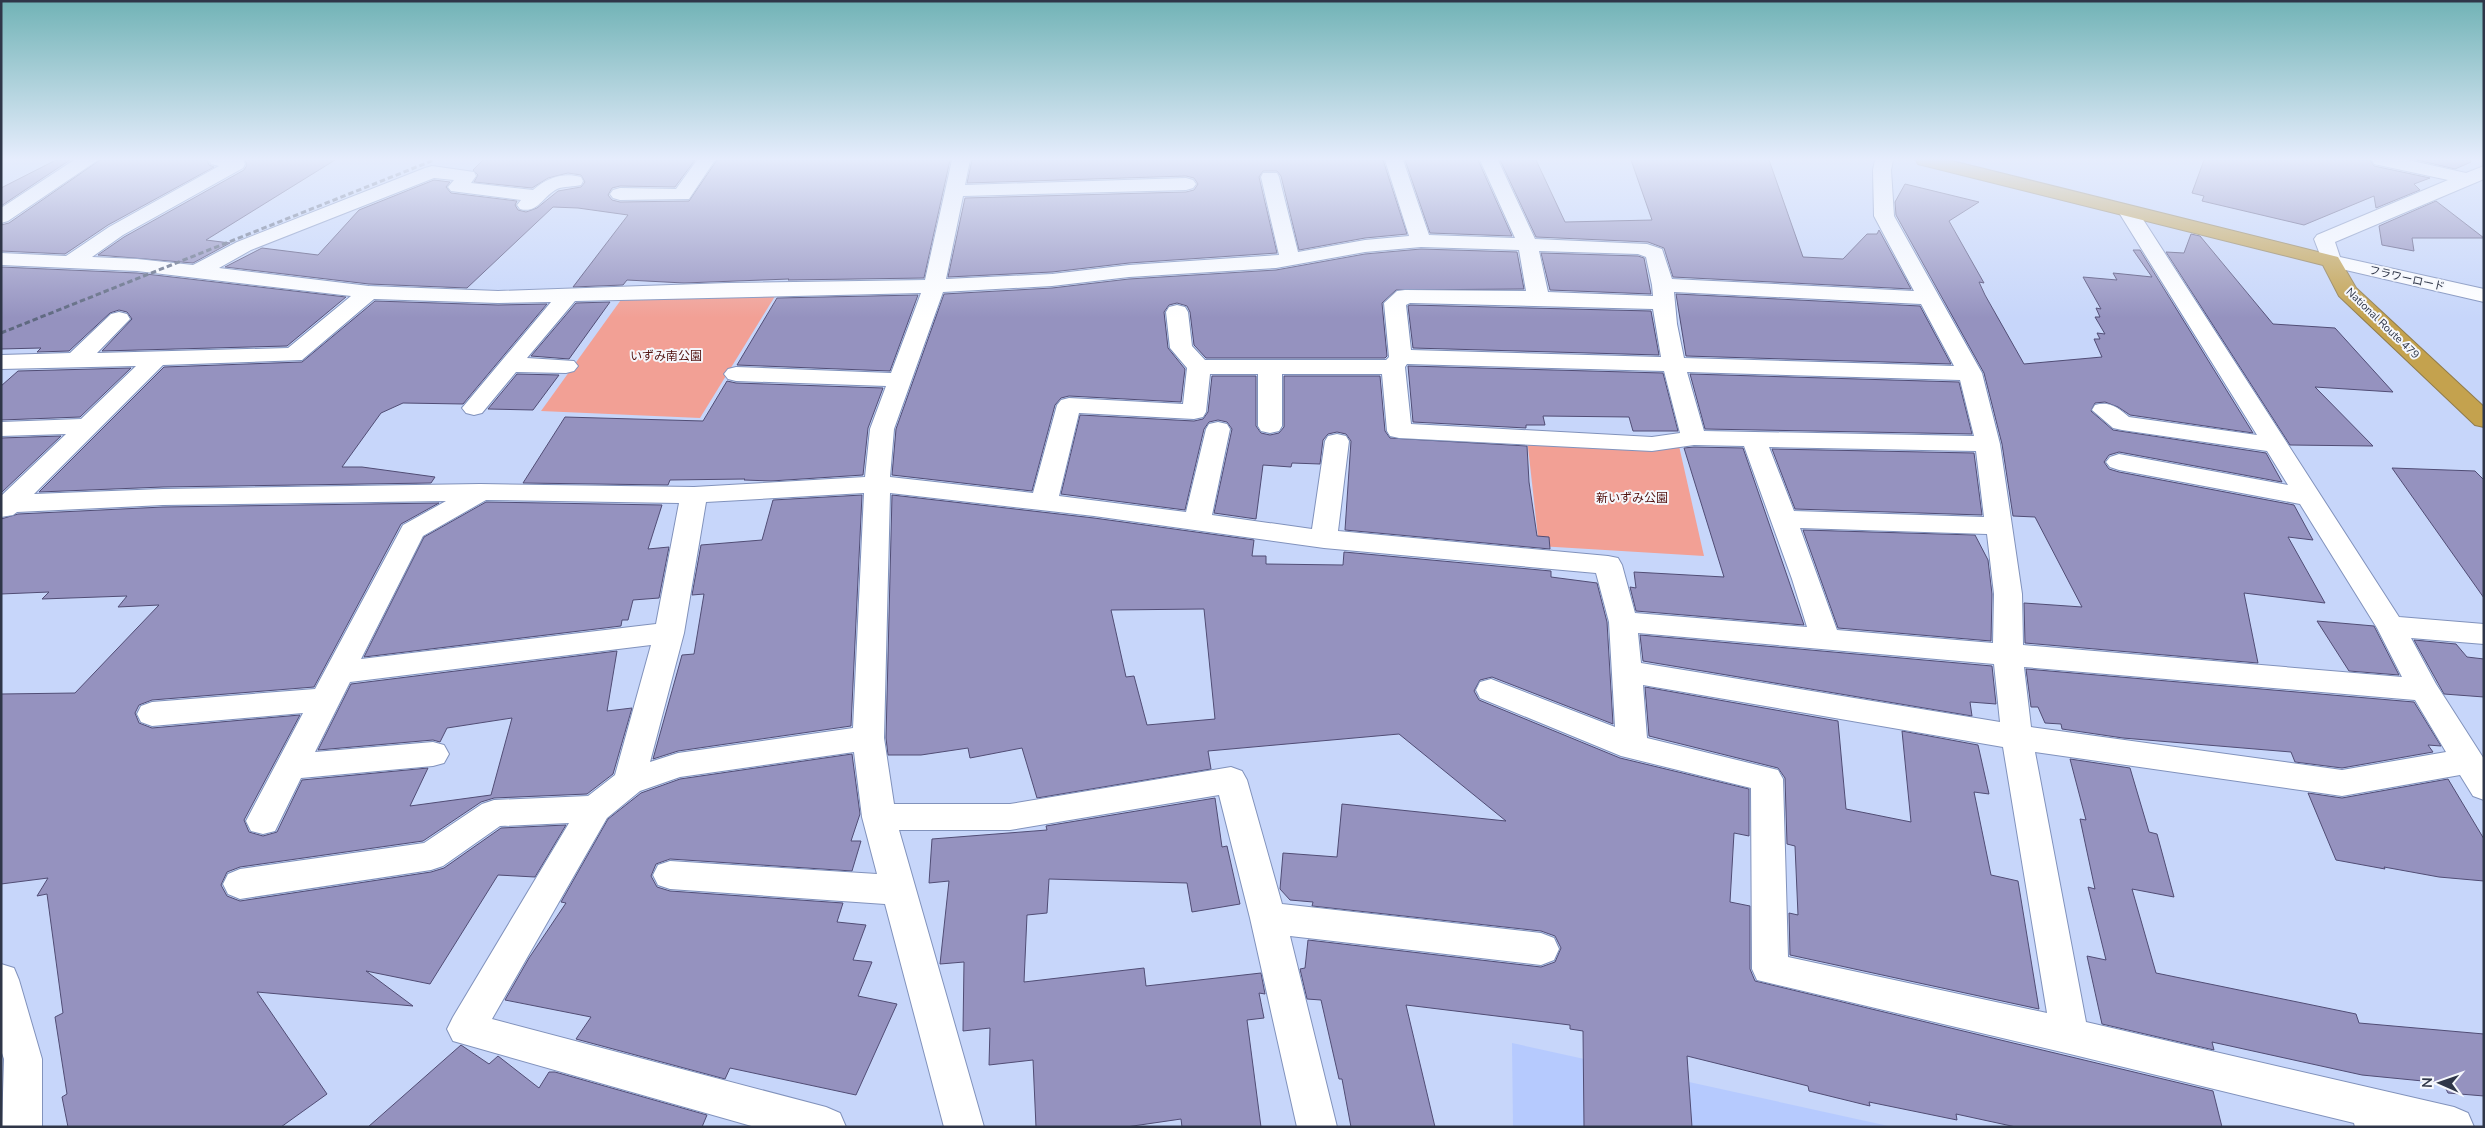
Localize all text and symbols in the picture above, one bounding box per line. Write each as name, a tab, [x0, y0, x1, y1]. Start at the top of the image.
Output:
street label: フラワーロード	[2368, 263, 2446, 294]
street label: National Route 479	[2343, 284, 2423, 362]
park label: いずみ南公園	[630, 348, 702, 364]
park label: 新いずみ公園	[1596, 490, 1668, 506]
north arrow	[2415, 1058, 2465, 1108]
text: N	[2418, 1077, 2437, 1088]

